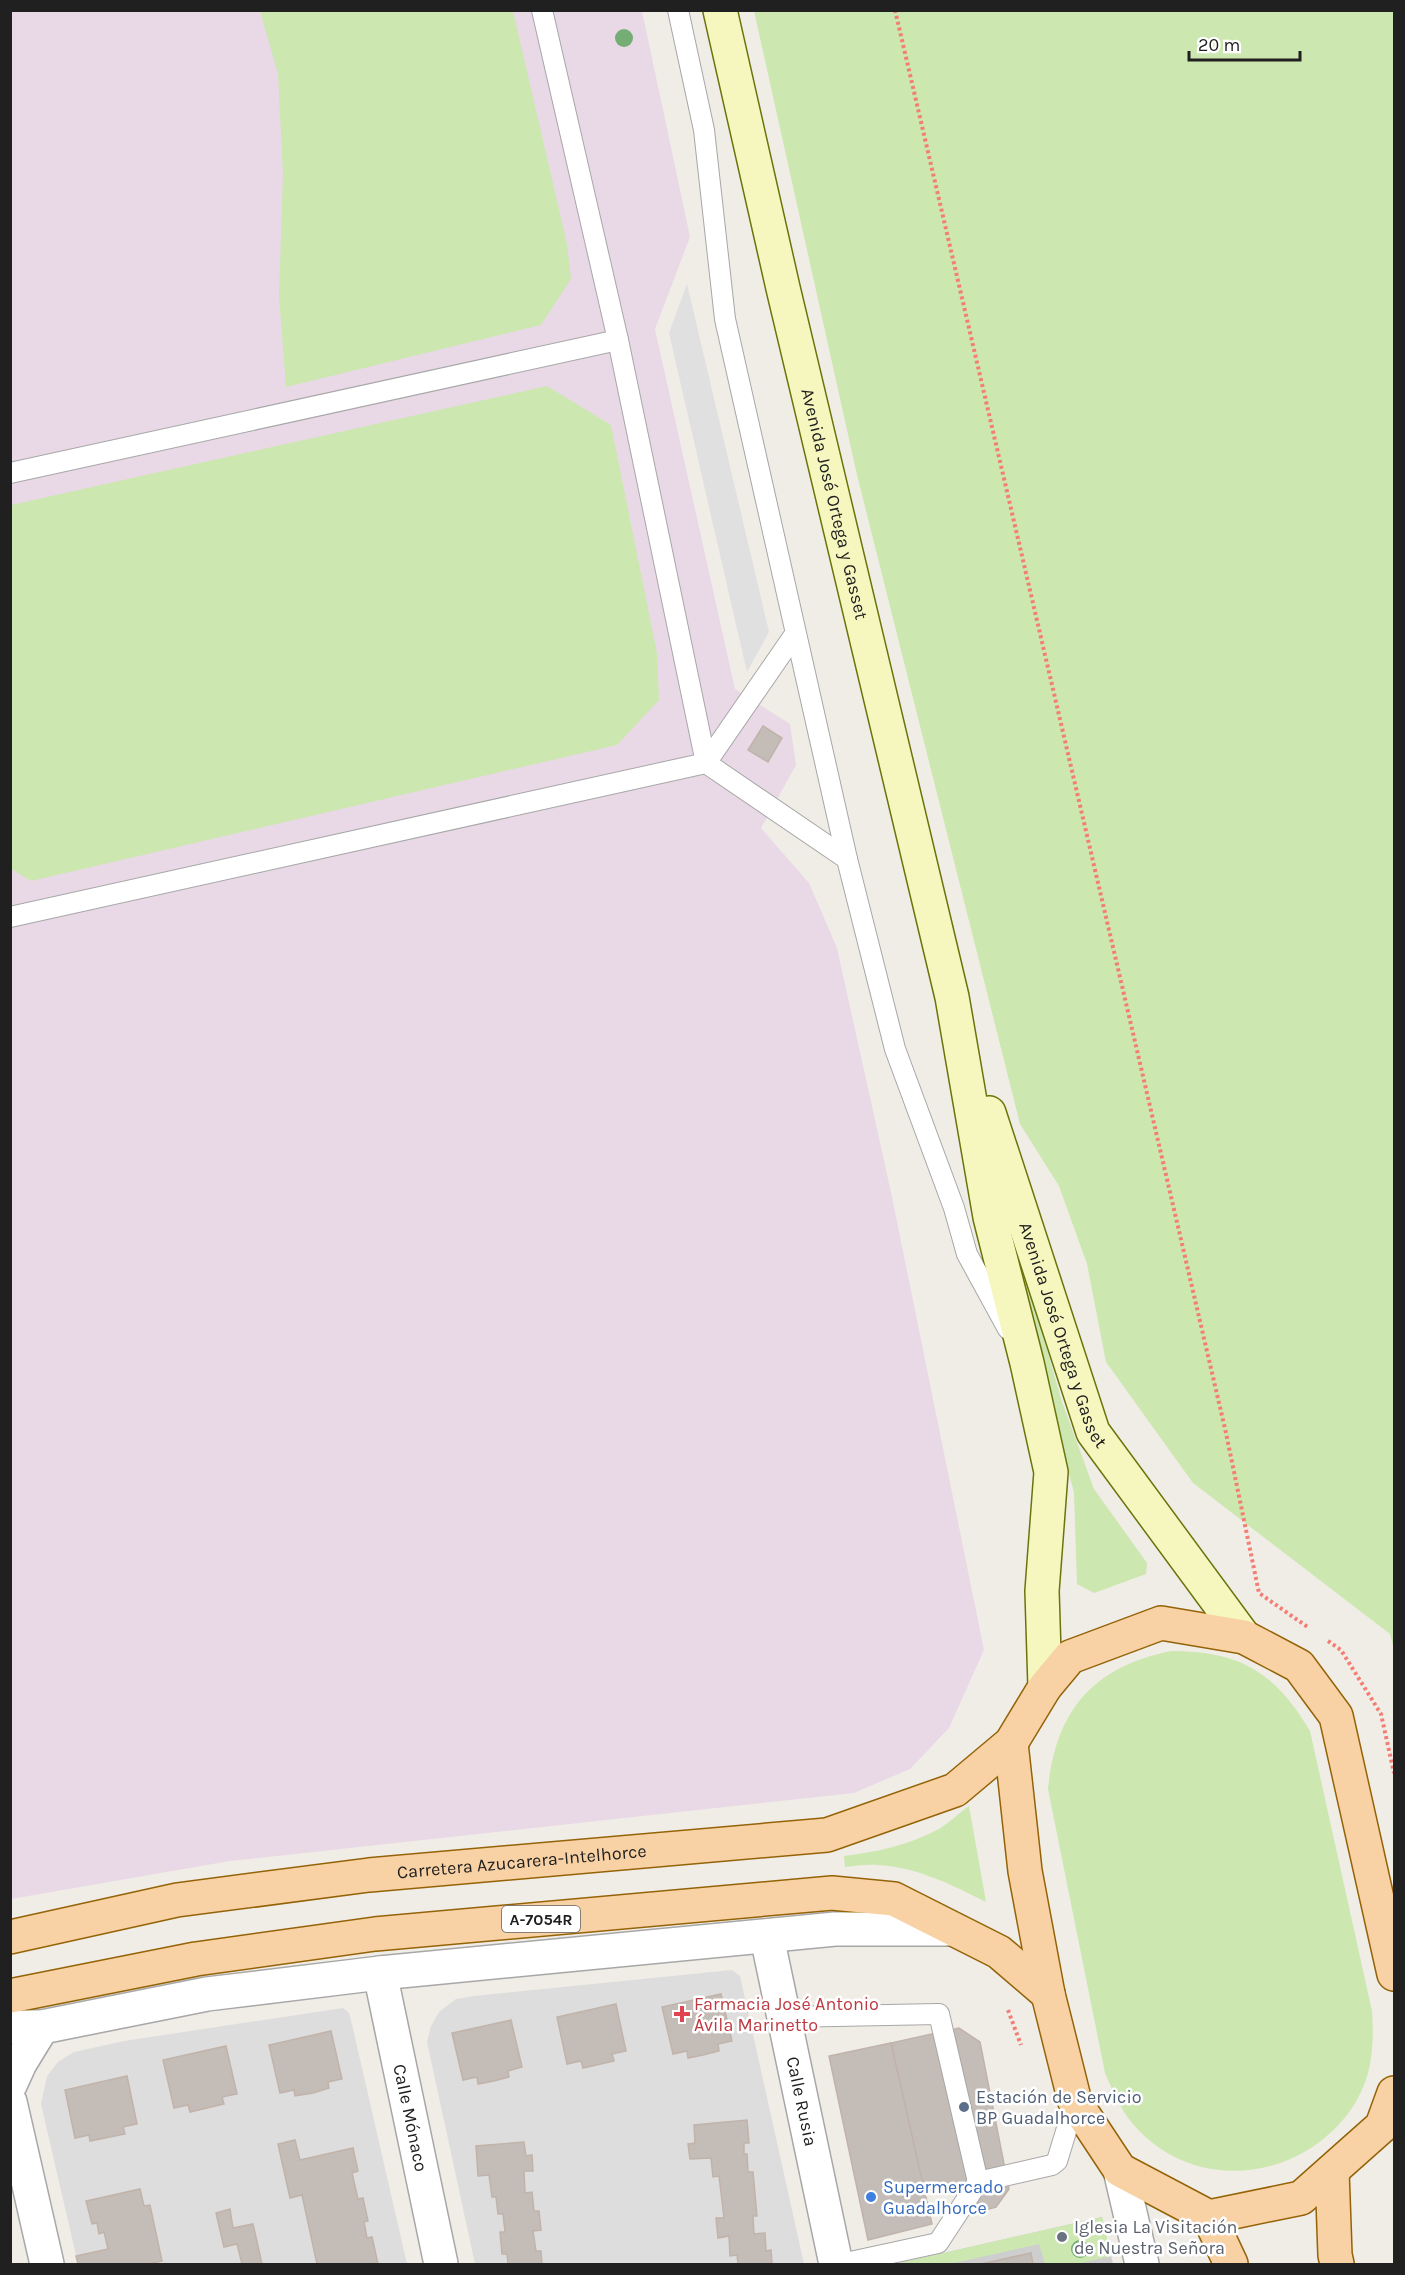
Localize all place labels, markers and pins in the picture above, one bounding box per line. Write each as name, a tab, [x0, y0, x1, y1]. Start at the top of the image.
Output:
place label: Farmacia José Antonio Ávila Marinetto	[694, 1993, 879, 2036]
marker: Farmacia José Antonio Ávila Marinetto	[675, 2007, 689, 2021]
place label: Estación de Servicio BP Guadalhorce	[976, 2086, 1142, 2129]
marker: Estación de Servicio BP Guadalhorce	[957, 2100, 971, 2114]
place label: Supermercado Guadalhorce	[883, 2176, 1003, 2219]
marker: Supermercado Guadalhorce	[864, 2190, 878, 2204]
place label: Iglesia La Visitación de Nuestra Señora	[1074, 2216, 1237, 2259]
marker: Iglesia La Visitación de Nuestra Señora	[1055, 2230, 1069, 2244]

